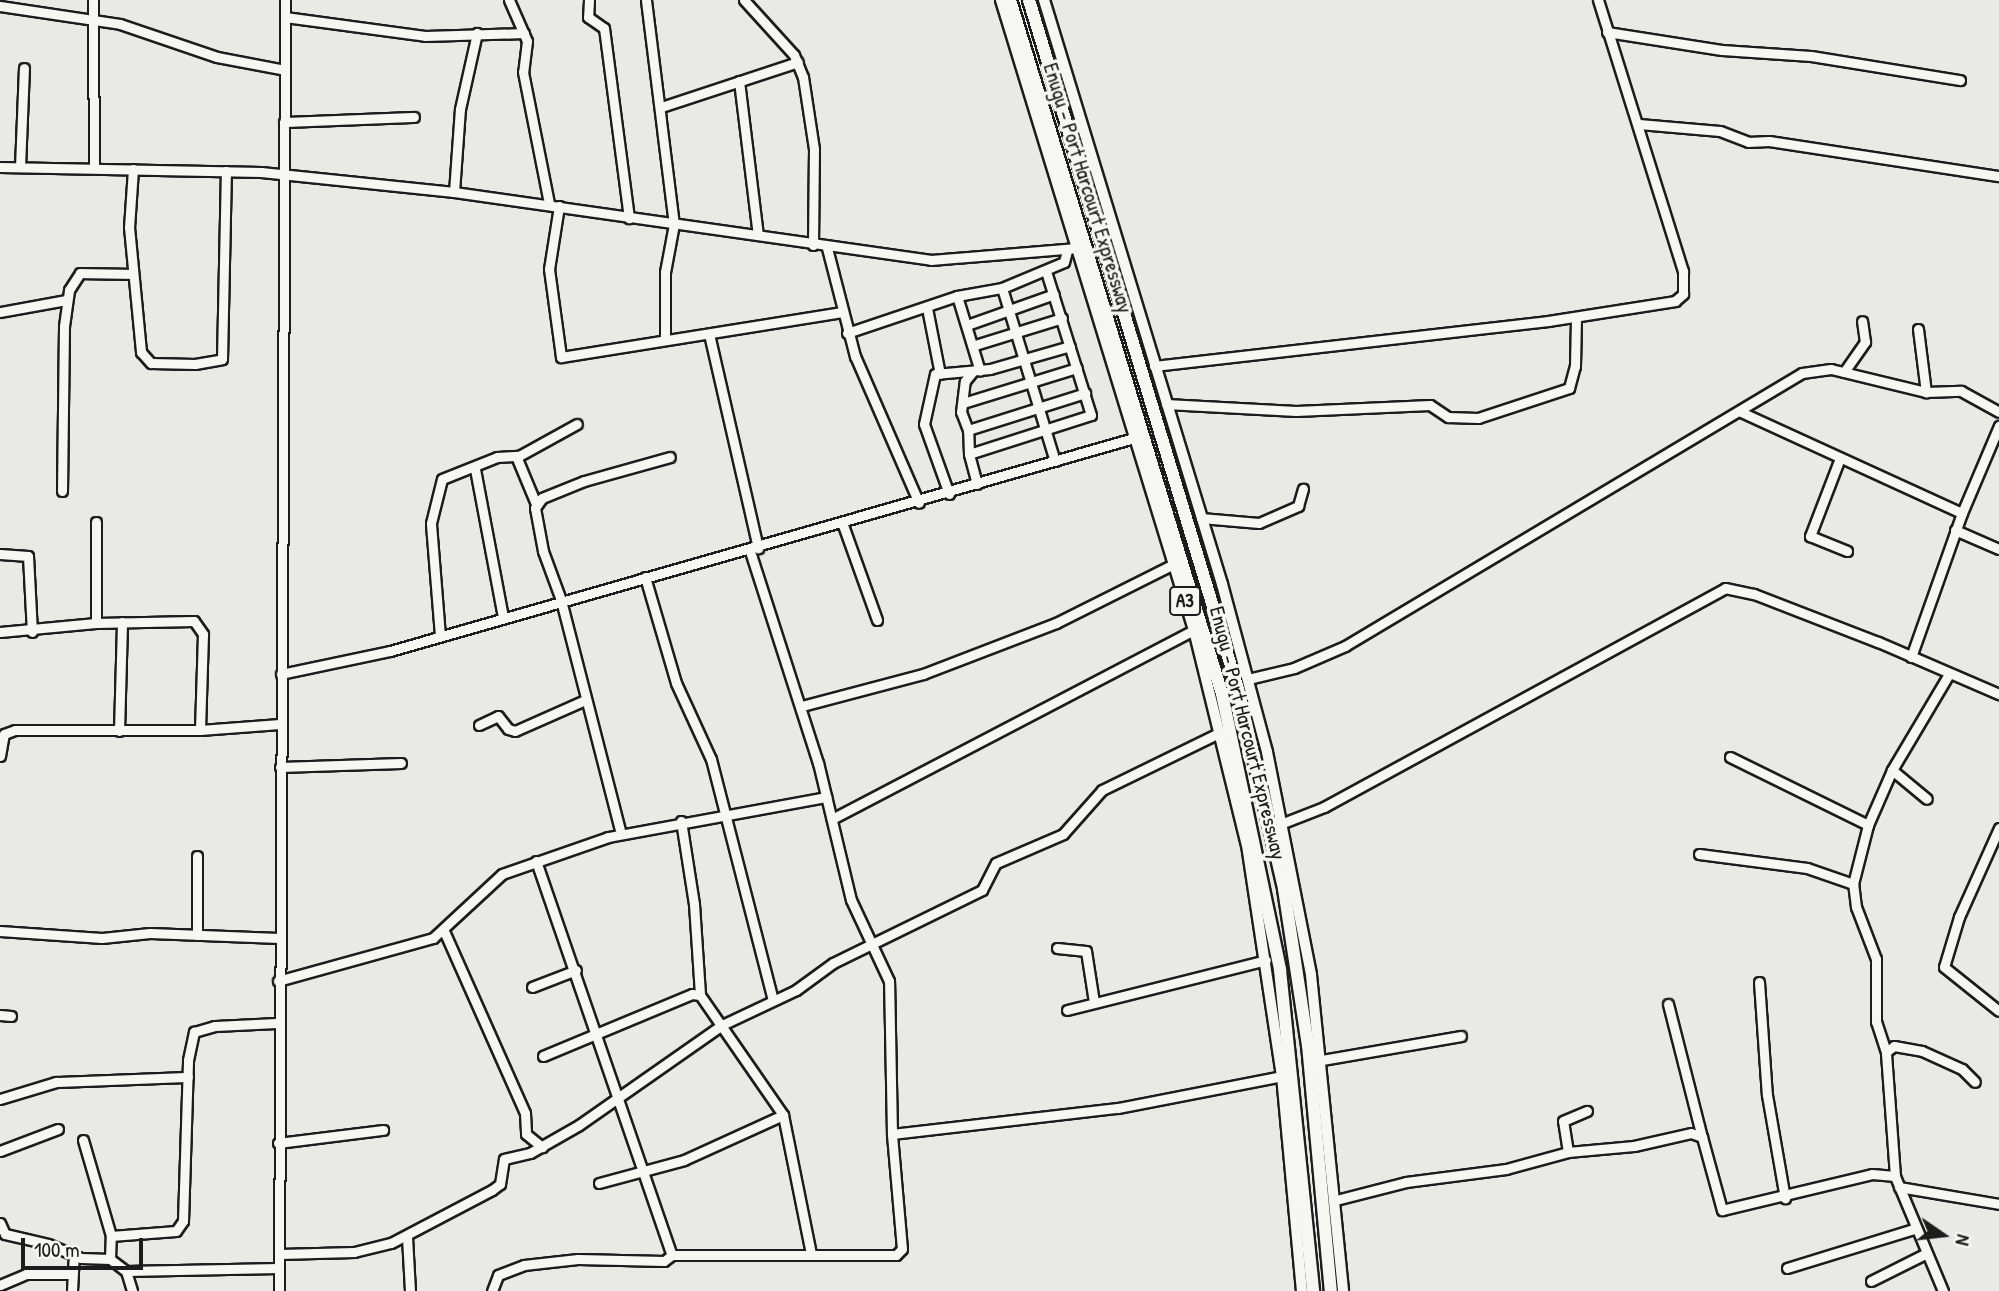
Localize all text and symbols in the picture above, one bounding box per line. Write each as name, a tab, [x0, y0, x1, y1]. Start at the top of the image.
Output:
street label: Enugu - Port Harcourt Expressway	[1038, 60, 1138, 316]
road number: A3	[1168, 586, 1202, 616]
street label: Enugu - Port Harcourt Expressway	[1204, 604, 1292, 862]
north arrow	[1908, 1200, 1978, 1270]
scale bar	[24, 1224, 147, 1268]
text: N	[1950, 1232, 1977, 1248]
text: 100 m	[34, 1235, 80, 1264]

